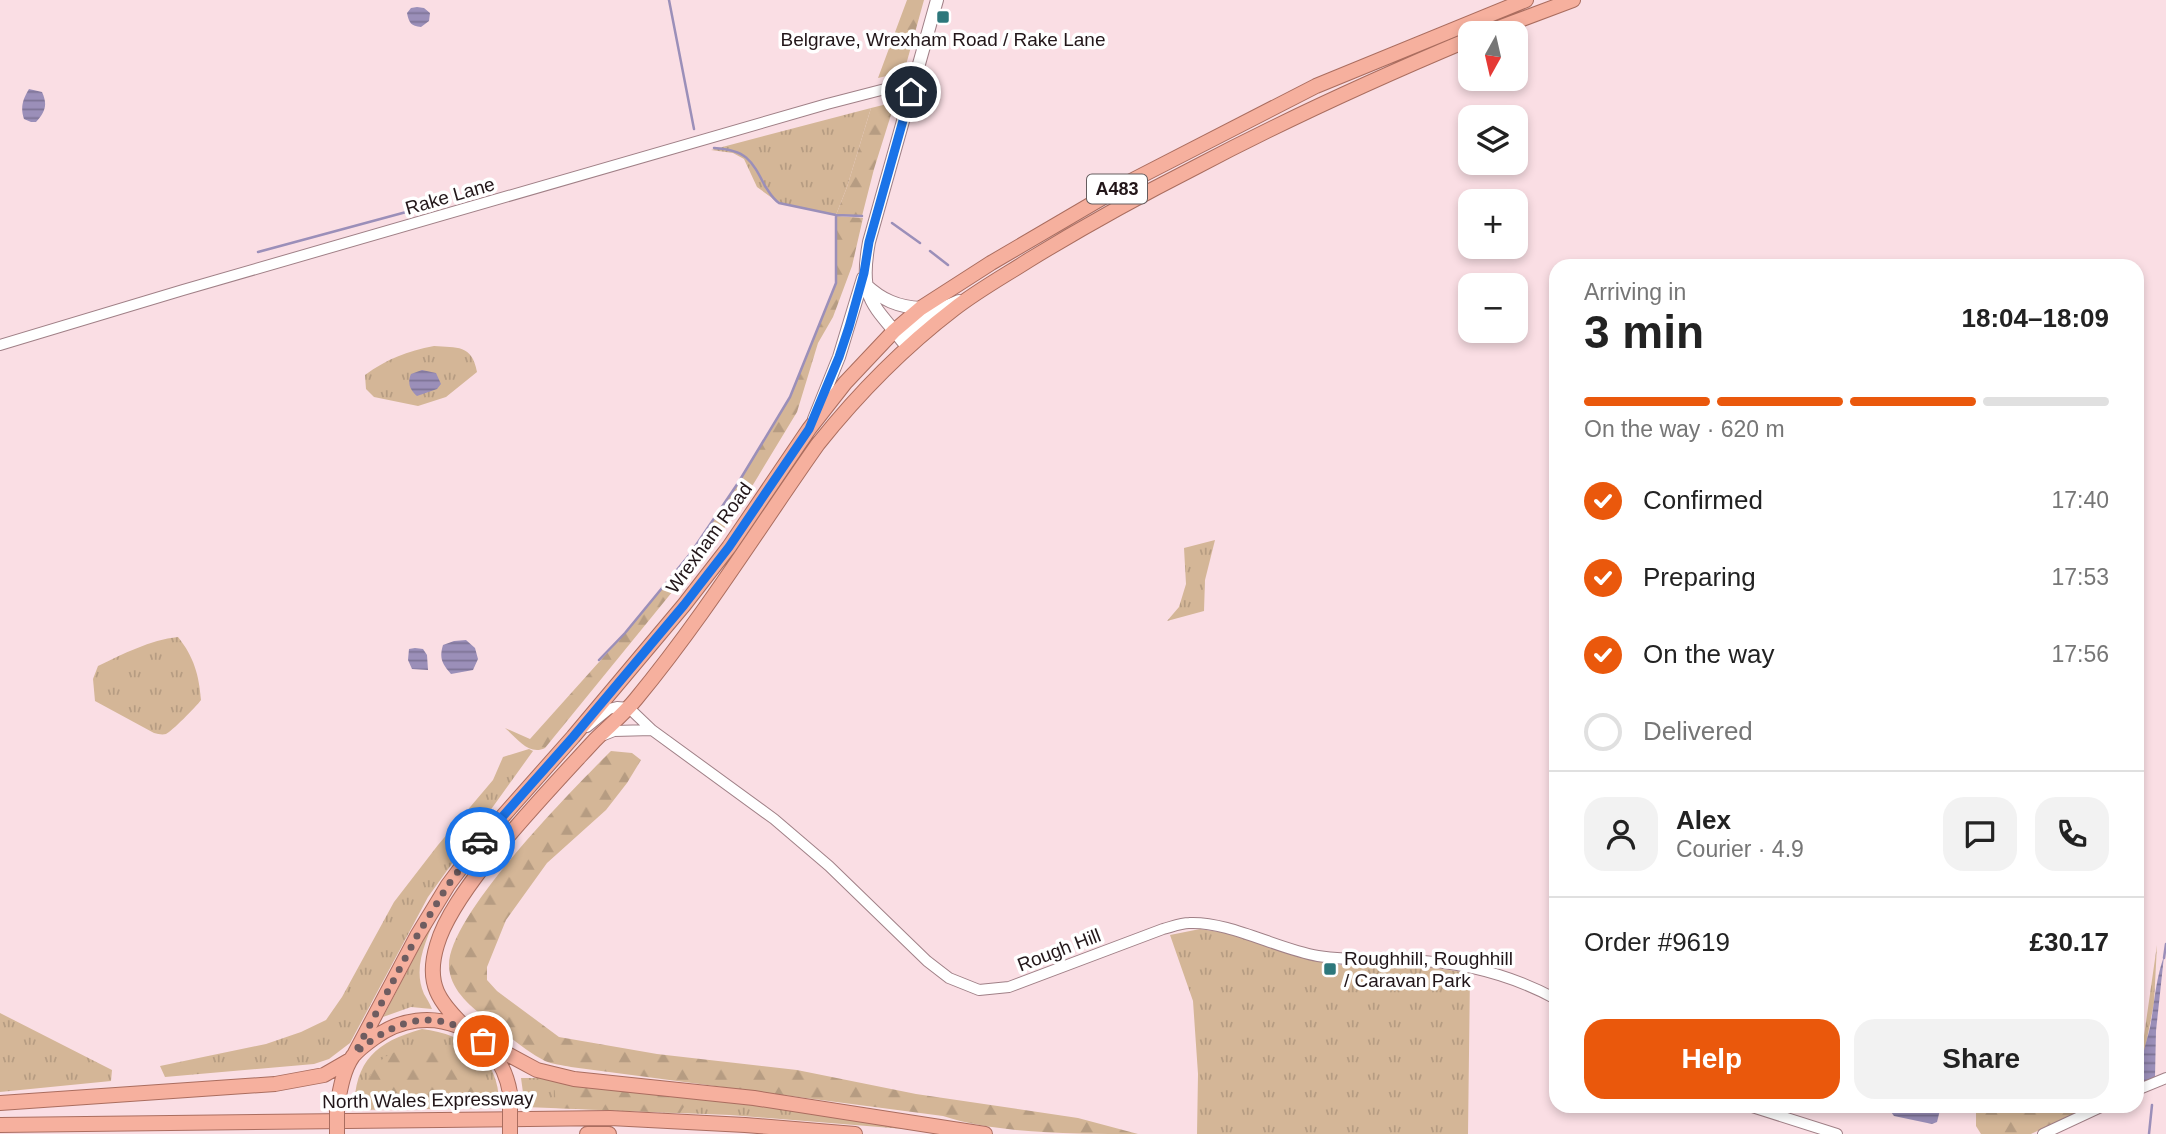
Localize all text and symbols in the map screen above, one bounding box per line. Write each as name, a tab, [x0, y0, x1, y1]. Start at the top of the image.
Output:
marker: Belgrave, Wrexham Road / Rake Lane	[935, 9, 951, 25]
north arrow	[1458, 21, 1528, 91]
map controls	[1458, 21, 1528, 343]
place label: Belgrave, Wrexham Road / Rake Lane	[781, 29, 1105, 50]
pin	[881, 62, 941, 122]
icon: home	[892, 73, 930, 111]
button: layers	[1458, 105, 1528, 175]
street label: Rake Lane	[403, 173, 497, 219]
road number: A483	[1087, 174, 1147, 204]
button: +	[1458, 189, 1528, 259]
button: −	[1458, 273, 1528, 343]
text: Arriving in	[1584, 279, 1686, 305]
text: 18:04–18:09	[1962, 303, 2109, 333]
text: 3 min	[1584, 306, 1704, 358]
text: On the way · 620 m	[1584, 416, 1785, 442]
street label: Wrexham Road	[662, 479, 756, 597]
icon: check	[1584, 482, 1622, 520]
text: Confirmed	[1643, 485, 1763, 515]
text: 17:40	[2051, 487, 2109, 513]
icon: check	[1584, 559, 1622, 597]
text: Preparing	[1643, 562, 1756, 592]
text: 17:53	[2051, 564, 2109, 590]
icon: check	[1584, 636, 1622, 674]
text: On the way	[1643, 639, 1775, 669]
text: 17:56	[2051, 641, 2109, 667]
text: Delivered	[1643, 716, 1753, 746]
button: person	[1584, 797, 1658, 871]
button: chat	[1943, 797, 2017, 871]
button: phone	[2035, 797, 2109, 871]
text: Alex	[1676, 805, 1731, 835]
courier	[445, 807, 515, 877]
icon: car	[461, 823, 499, 861]
text: Courier · 4.9	[1676, 836, 1804, 862]
street label: Rough Hill	[1014, 924, 1104, 976]
text: Order #9619	[1584, 927, 1730, 957]
text: £30.17	[2029, 927, 2109, 957]
place label: Roughhill, Roughhill / Caravan Park	[1344, 948, 1513, 991]
marker: Roughhill, Roughhill / Caravan Park	[1322, 961, 1338, 977]
pin	[453, 1011, 513, 1071]
button: Help	[1584, 1019, 1840, 1099]
button: Share	[1854, 1019, 2109, 1099]
icon: bag	[464, 1022, 502, 1060]
street label: North Wales Expressway	[322, 1088, 534, 1112]

